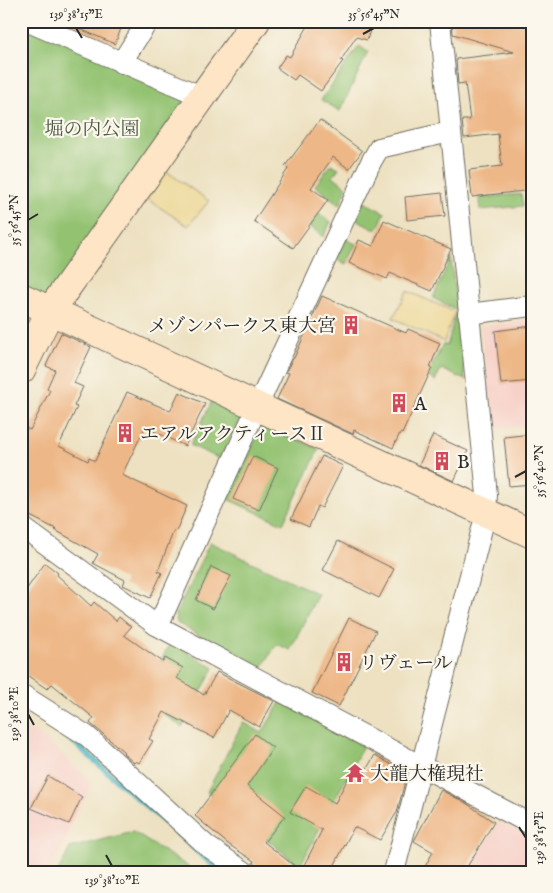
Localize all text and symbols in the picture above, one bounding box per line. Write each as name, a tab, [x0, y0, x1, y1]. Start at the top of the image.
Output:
text: 139°38'15"E	[49, 7, 103, 22]
text: 35°56'45"N	[348, 7, 401, 22]
park label: 堀の内公園	[44, 118, 140, 142]
text: 35°56'45"N	[7, 193, 22, 246]
building icon: メゾンパークス東大宮	[340, 314, 362, 336]
place label: メゾンパークス東大宮	[148, 315, 336, 339]
building icon: A	[388, 392, 410, 414]
place label: A	[413, 393, 428, 417]
building icon: エアルアクティースⅡ	[114, 422, 136, 444]
place label: エアルアクティースⅡ	[140, 423, 326, 447]
text: 35°56'40"N	[532, 444, 547, 498]
building icon: B	[431, 450, 453, 472]
place label: B	[457, 451, 470, 475]
building icon: リヴェール	[333, 651, 355, 673]
place label: リヴェール	[359, 652, 453, 676]
text: 139°38'10"E	[7, 686, 22, 742]
temple icon: 大龍大権現社	[344, 762, 366, 784]
place label: 大龍大権現社	[370, 763, 484, 787]
text: 139°38'15"E	[532, 811, 547, 865]
text: 139°38'10"E	[84, 873, 140, 888]

